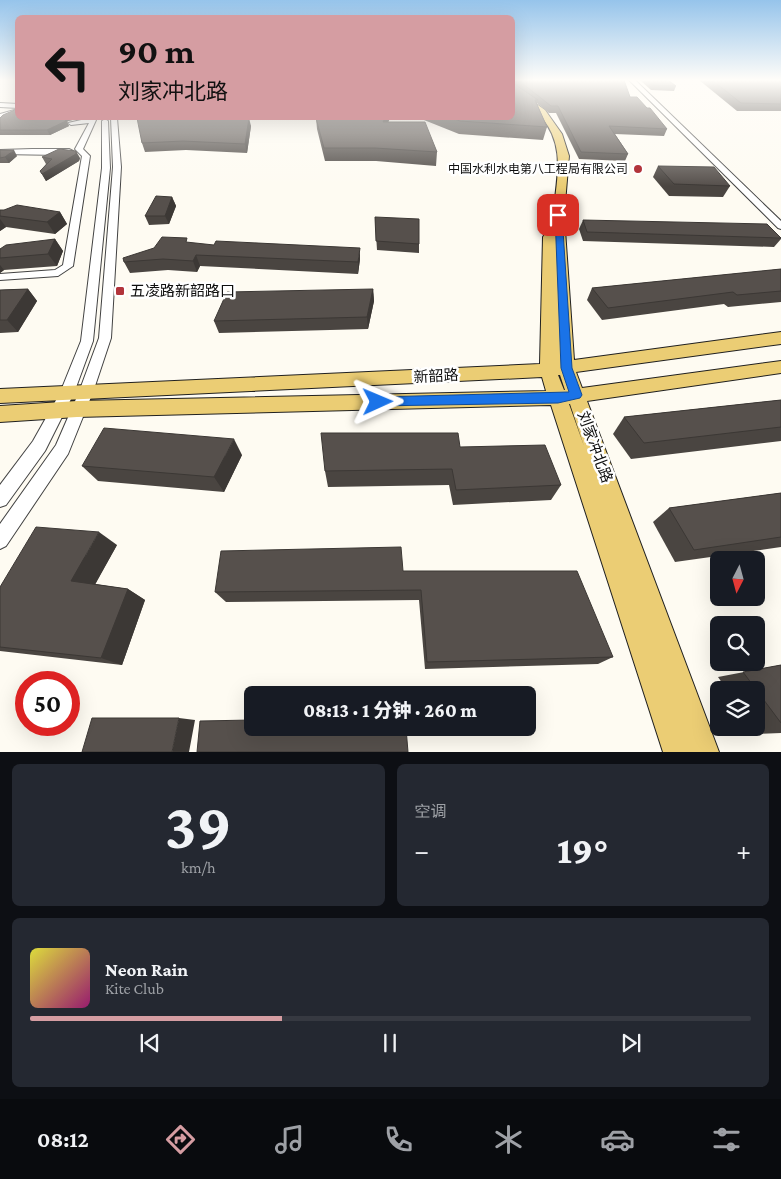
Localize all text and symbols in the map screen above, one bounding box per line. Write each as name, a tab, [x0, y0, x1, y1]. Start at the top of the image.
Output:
text: 90 m	[118, 32, 195, 71]
icon: left	[35, 35, 100, 100]
text: 刘家冲北路	[118, 79, 228, 104]
place label: 中国水利水电第八工程局有限公司	[448, 162, 628, 176]
marker: 中国水利水电第八工程局有限公司	[632, 163, 644, 175]
pin	[537, 194, 579, 236]
icon: arrive	[544, 201, 572, 229]
place label: 五凌路新韶路口	[130, 283, 235, 299]
marker: 五凌路新韶路口	[114, 285, 126, 297]
street label: 新韶路	[413, 367, 459, 385]
position arrow	[351, 375, 403, 427]
street label: 刘家冲北路	[575, 409, 616, 485]
north arrow	[710, 551, 765, 606]
map controls	[710, 551, 765, 736]
button: search	[710, 616, 765, 671]
speed limit sign: 50	[15, 671, 80, 736]
button: layers	[710, 681, 765, 736]
text: 08:13 · 1 分钟 · 260 m	[303, 700, 477, 721]
text: 39	[165, 790, 232, 862]
text: 空调	[415, 803, 447, 820]
text: 19°	[557, 829, 609, 871]
text: −	[415, 835, 429, 866]
text: +	[736, 835, 751, 866]
text: km/h	[181, 859, 216, 876]
text: Neon Rain	[105, 959, 188, 980]
text: Kite Club	[105, 980, 164, 997]
icon: previous	[136, 1029, 164, 1057]
icon: pause	[376, 1029, 404, 1057]
icon: next	[617, 1029, 645, 1057]
icon: directions	[163, 1122, 198, 1157]
icon: music	[272, 1122, 307, 1157]
icon: phone	[381, 1122, 416, 1157]
icon: climate	[491, 1122, 526, 1157]
icon: car	[600, 1122, 635, 1157]
icon: filters	[709, 1122, 744, 1157]
text: 08:12	[37, 1127, 89, 1152]

